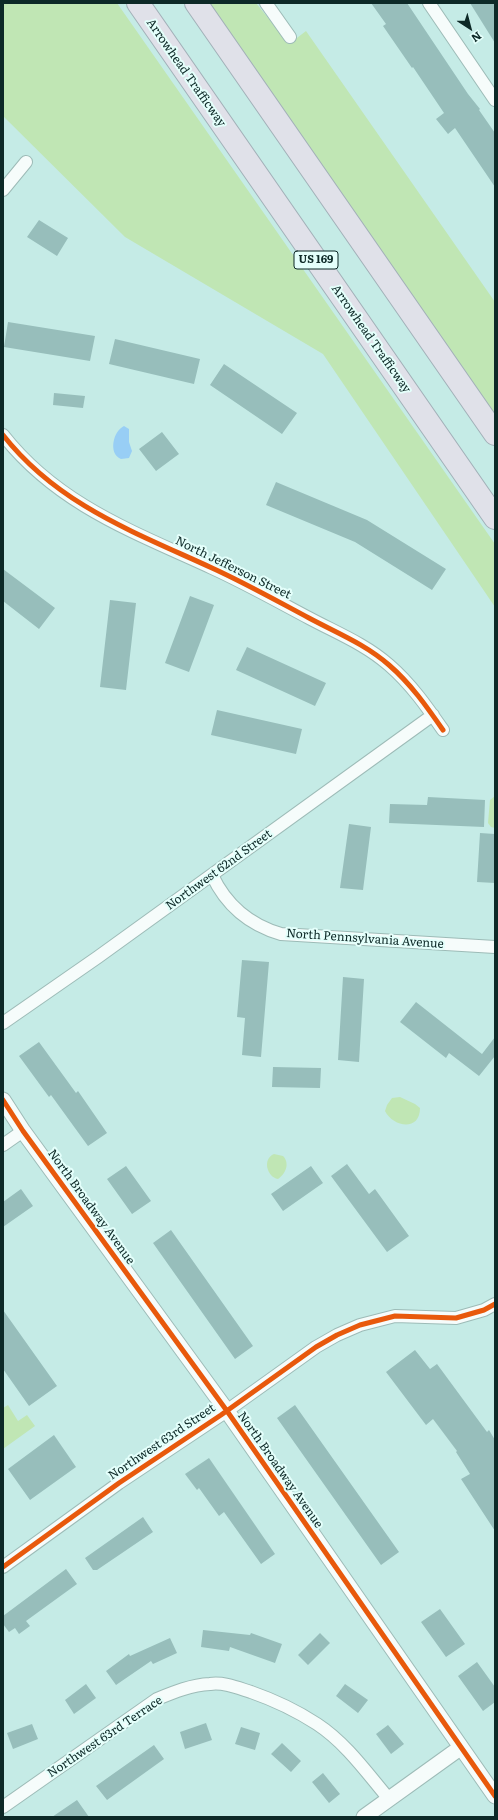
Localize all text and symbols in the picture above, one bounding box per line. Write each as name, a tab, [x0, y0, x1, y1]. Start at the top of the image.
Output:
north arrow	[450, 8, 490, 48]
street label: Arrowhead Trafficway	[143, 16, 229, 130]
text: N	[469, 29, 485, 47]
road number: US 169	[294, 251, 338, 269]
street label: Arrowhead Trafficway	[328, 282, 414, 396]
street label: North Jefferson Street	[173, 534, 293, 602]
street label: Northwest 62nd Street	[163, 827, 275, 913]
street label: North Pennsylvania Avenue	[286, 926, 444, 952]
street label: North Broadway Avenue	[44, 1147, 138, 1267]
street label: Northwest 63rd Street	[106, 1401, 218, 1483]
street label: North Broadway Avenue	[234, 1409, 326, 1531]
street label: Northwest 63rd Terrace	[45, 1693, 165, 1781]

